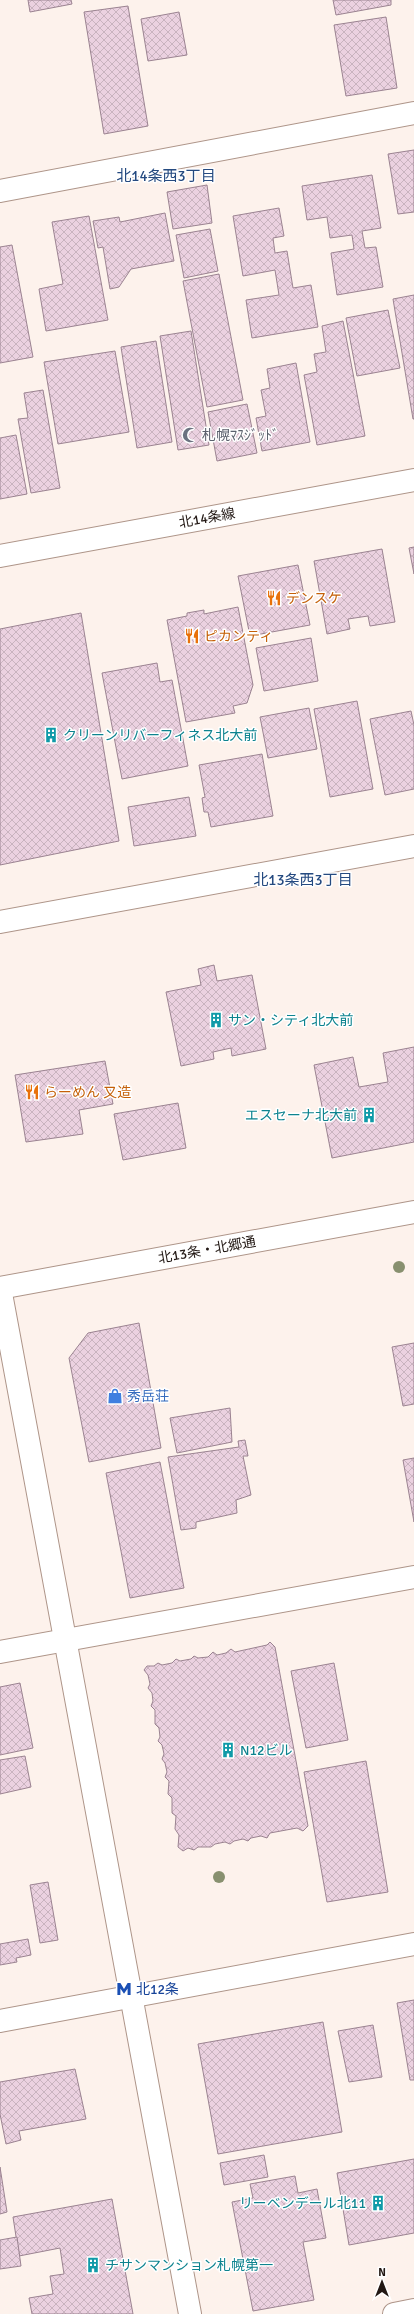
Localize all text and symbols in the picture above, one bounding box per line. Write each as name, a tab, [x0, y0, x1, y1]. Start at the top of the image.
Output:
district label: 北14条西3丁目	[116, 167, 216, 185]
mosque icon: 札幌ﾏｽｼﾞｯﾄﾞ	[181, 426, 199, 444]
place label: 札幌ﾏｽｼﾞｯﾄﾞ	[202, 427, 279, 444]
street label: 北14条線	[177, 505, 237, 531]
restaurant icon: デンスケ	[265, 589, 283, 607]
place label: デンスケ	[286, 590, 342, 607]
restaurant icon: ピカンティ	[183, 627, 201, 645]
place label: ピカンティ	[204, 628, 273, 645]
building icon: クリーンリバーフィネス北大前	[42, 726, 60, 744]
place label: クリーンリバーフィネス北大前	[63, 727, 257, 744]
district label: 北13条西3丁目	[253, 871, 353, 889]
building icon: サン・シティ北大前	[207, 1011, 225, 1029]
place label: サン・シティ北大前	[228, 1012, 353, 1029]
restaurant icon: らーめん 又造	[23, 1083, 41, 1101]
place label: らーめん 又造	[44, 1084, 131, 1101]
building icon: エスセーナ北大前	[360, 1106, 378, 1124]
place label: エスセーナ北大前	[245, 1107, 357, 1124]
street label: 北13条・北郷通	[157, 1233, 257, 1267]
shop icon: 秀岳荘	[106, 1387, 124, 1405]
place label: 秀岳荘	[127, 1388, 169, 1405]
building icon: N12ビル	[219, 1741, 237, 1759]
place label: N12ビル	[240, 1742, 293, 1759]
metro station icon: 北12条	[115, 1980, 133, 1998]
place label: 北12条	[136, 1981, 179, 1998]
building icon: リーベンデール北11	[369, 2194, 387, 2212]
place label: リーベンデール北11	[239, 2195, 366, 2212]
building icon: チサンマンション札幌第一	[84, 2256, 102, 2274]
place label: チサンマンション札幌第一	[105, 2257, 273, 2274]
north arrow	[362, 2262, 402, 2302]
text: N	[378, 2266, 386, 2279]

